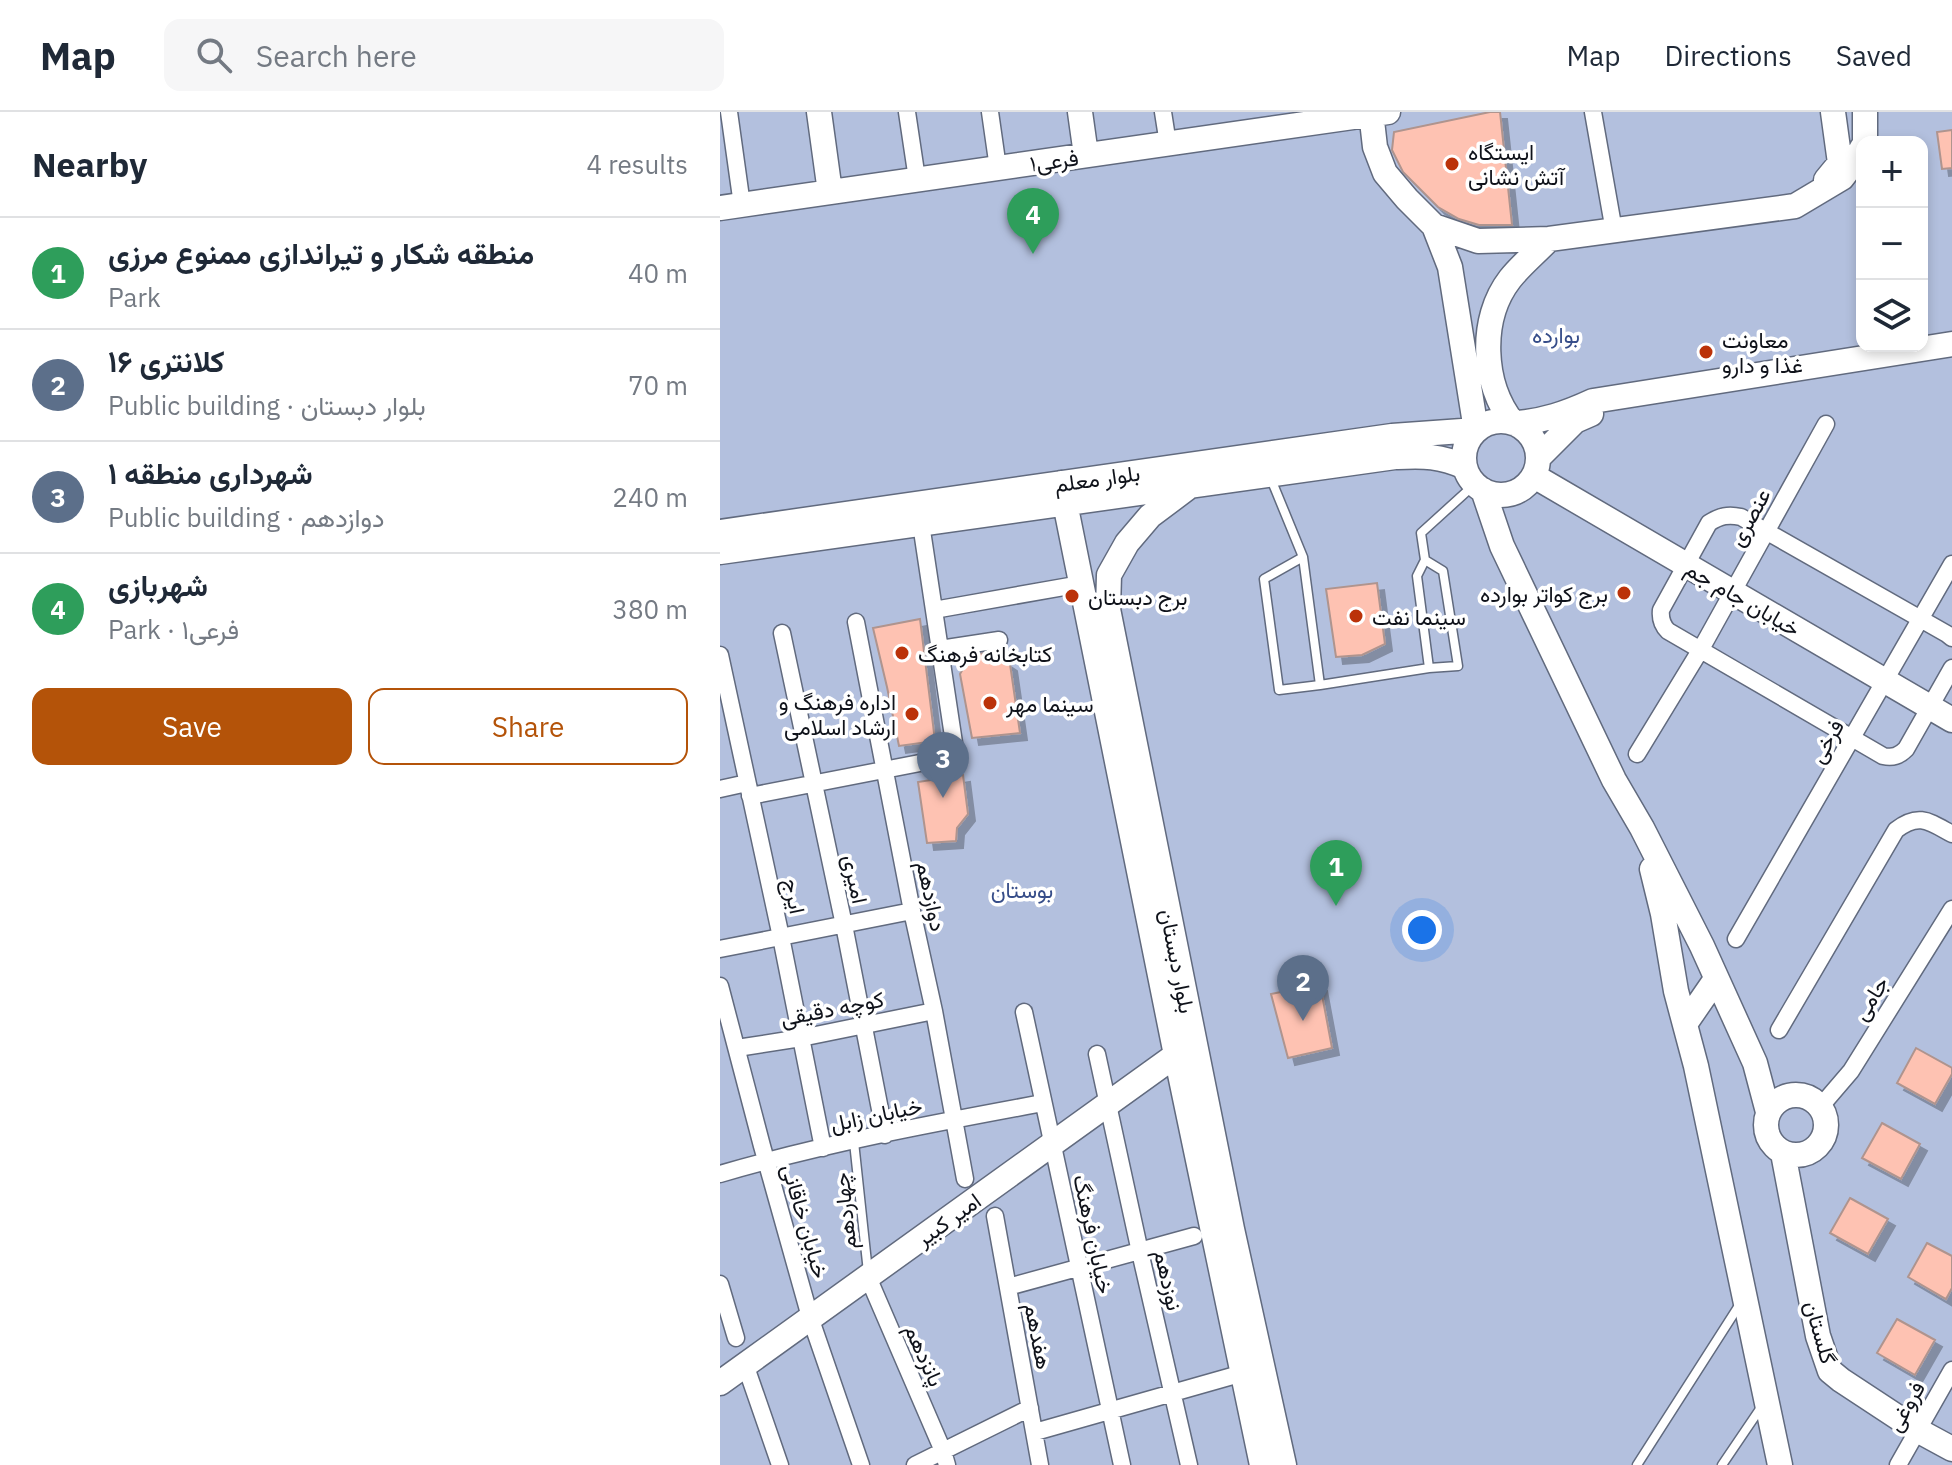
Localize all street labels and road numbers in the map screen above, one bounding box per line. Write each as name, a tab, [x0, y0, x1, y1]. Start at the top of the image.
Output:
street label: فرعی۱	[1028, 142, 1080, 178]
street label: بلوار معلم	[1052, 458, 1142, 499]
street label: عنصری	[1721, 483, 1777, 551]
street label: خیابان جام جم	[1680, 553, 1806, 643]
street label: فرخی	[1802, 714, 1850, 768]
street label: امیری	[837, 852, 875, 906]
street label: دوازدهم	[909, 858, 954, 934]
street label: ایرج	[776, 875, 813, 917]
street label: بلوار دبستان	[1154, 906, 1202, 1016]
street label: جامی	[1845, 970, 1895, 1026]
street label: کوچه دقیقی	[778, 984, 887, 1033]
street label: خیابان زابل	[827, 1090, 925, 1138]
street label: خیابان خاقانی	[776, 1160, 836, 1282]
street label: چهاردهم	[826, 1171, 863, 1251]
street label: خیابان فرهنگ	[1067, 1172, 1121, 1296]
street label: امیر کبیر	[909, 1186, 986, 1253]
street label: نوزدهم	[1147, 1247, 1190, 1314]
street label: گلستان	[1798, 1297, 1844, 1367]
street label: هفدهم	[1017, 1300, 1060, 1372]
street label: پانزدهم	[898, 1319, 952, 1391]
street label: فروغی	[1879, 1375, 1931, 1437]

